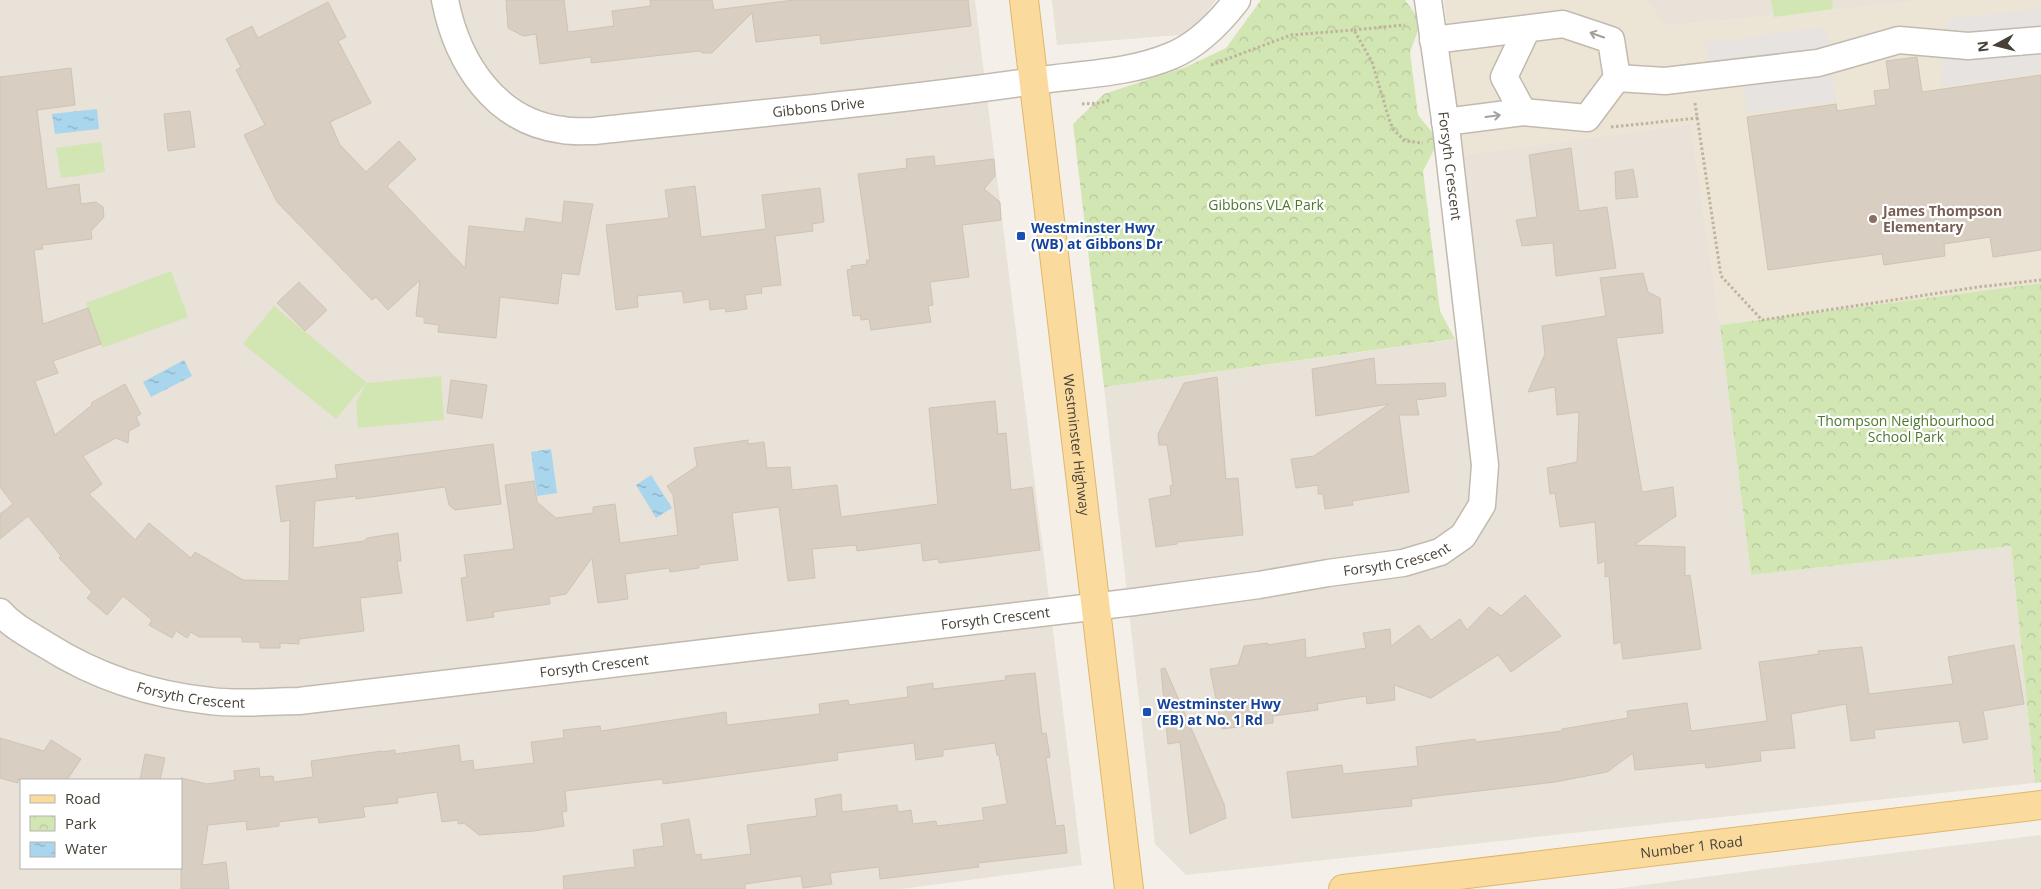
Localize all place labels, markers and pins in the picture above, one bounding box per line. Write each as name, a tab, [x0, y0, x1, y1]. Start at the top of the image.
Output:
place label: James Thompson Elementary	[1881, 201, 2002, 236]
marker: James Thompson Elementary	[1867, 213, 1879, 225]
place label: Westminster Hwy (WB) at Gibbons Dr	[1031, 218, 1163, 253]
marker: Westminster Hwy (WB) at Gibbons Dr	[1015, 230, 1027, 242]
place label: Westminster Hwy (EB) at No. 1 Rd	[1157, 694, 1281, 729]
marker: Westminster Hwy (EB) at No. 1 Rd	[1141, 706, 1153, 718]

